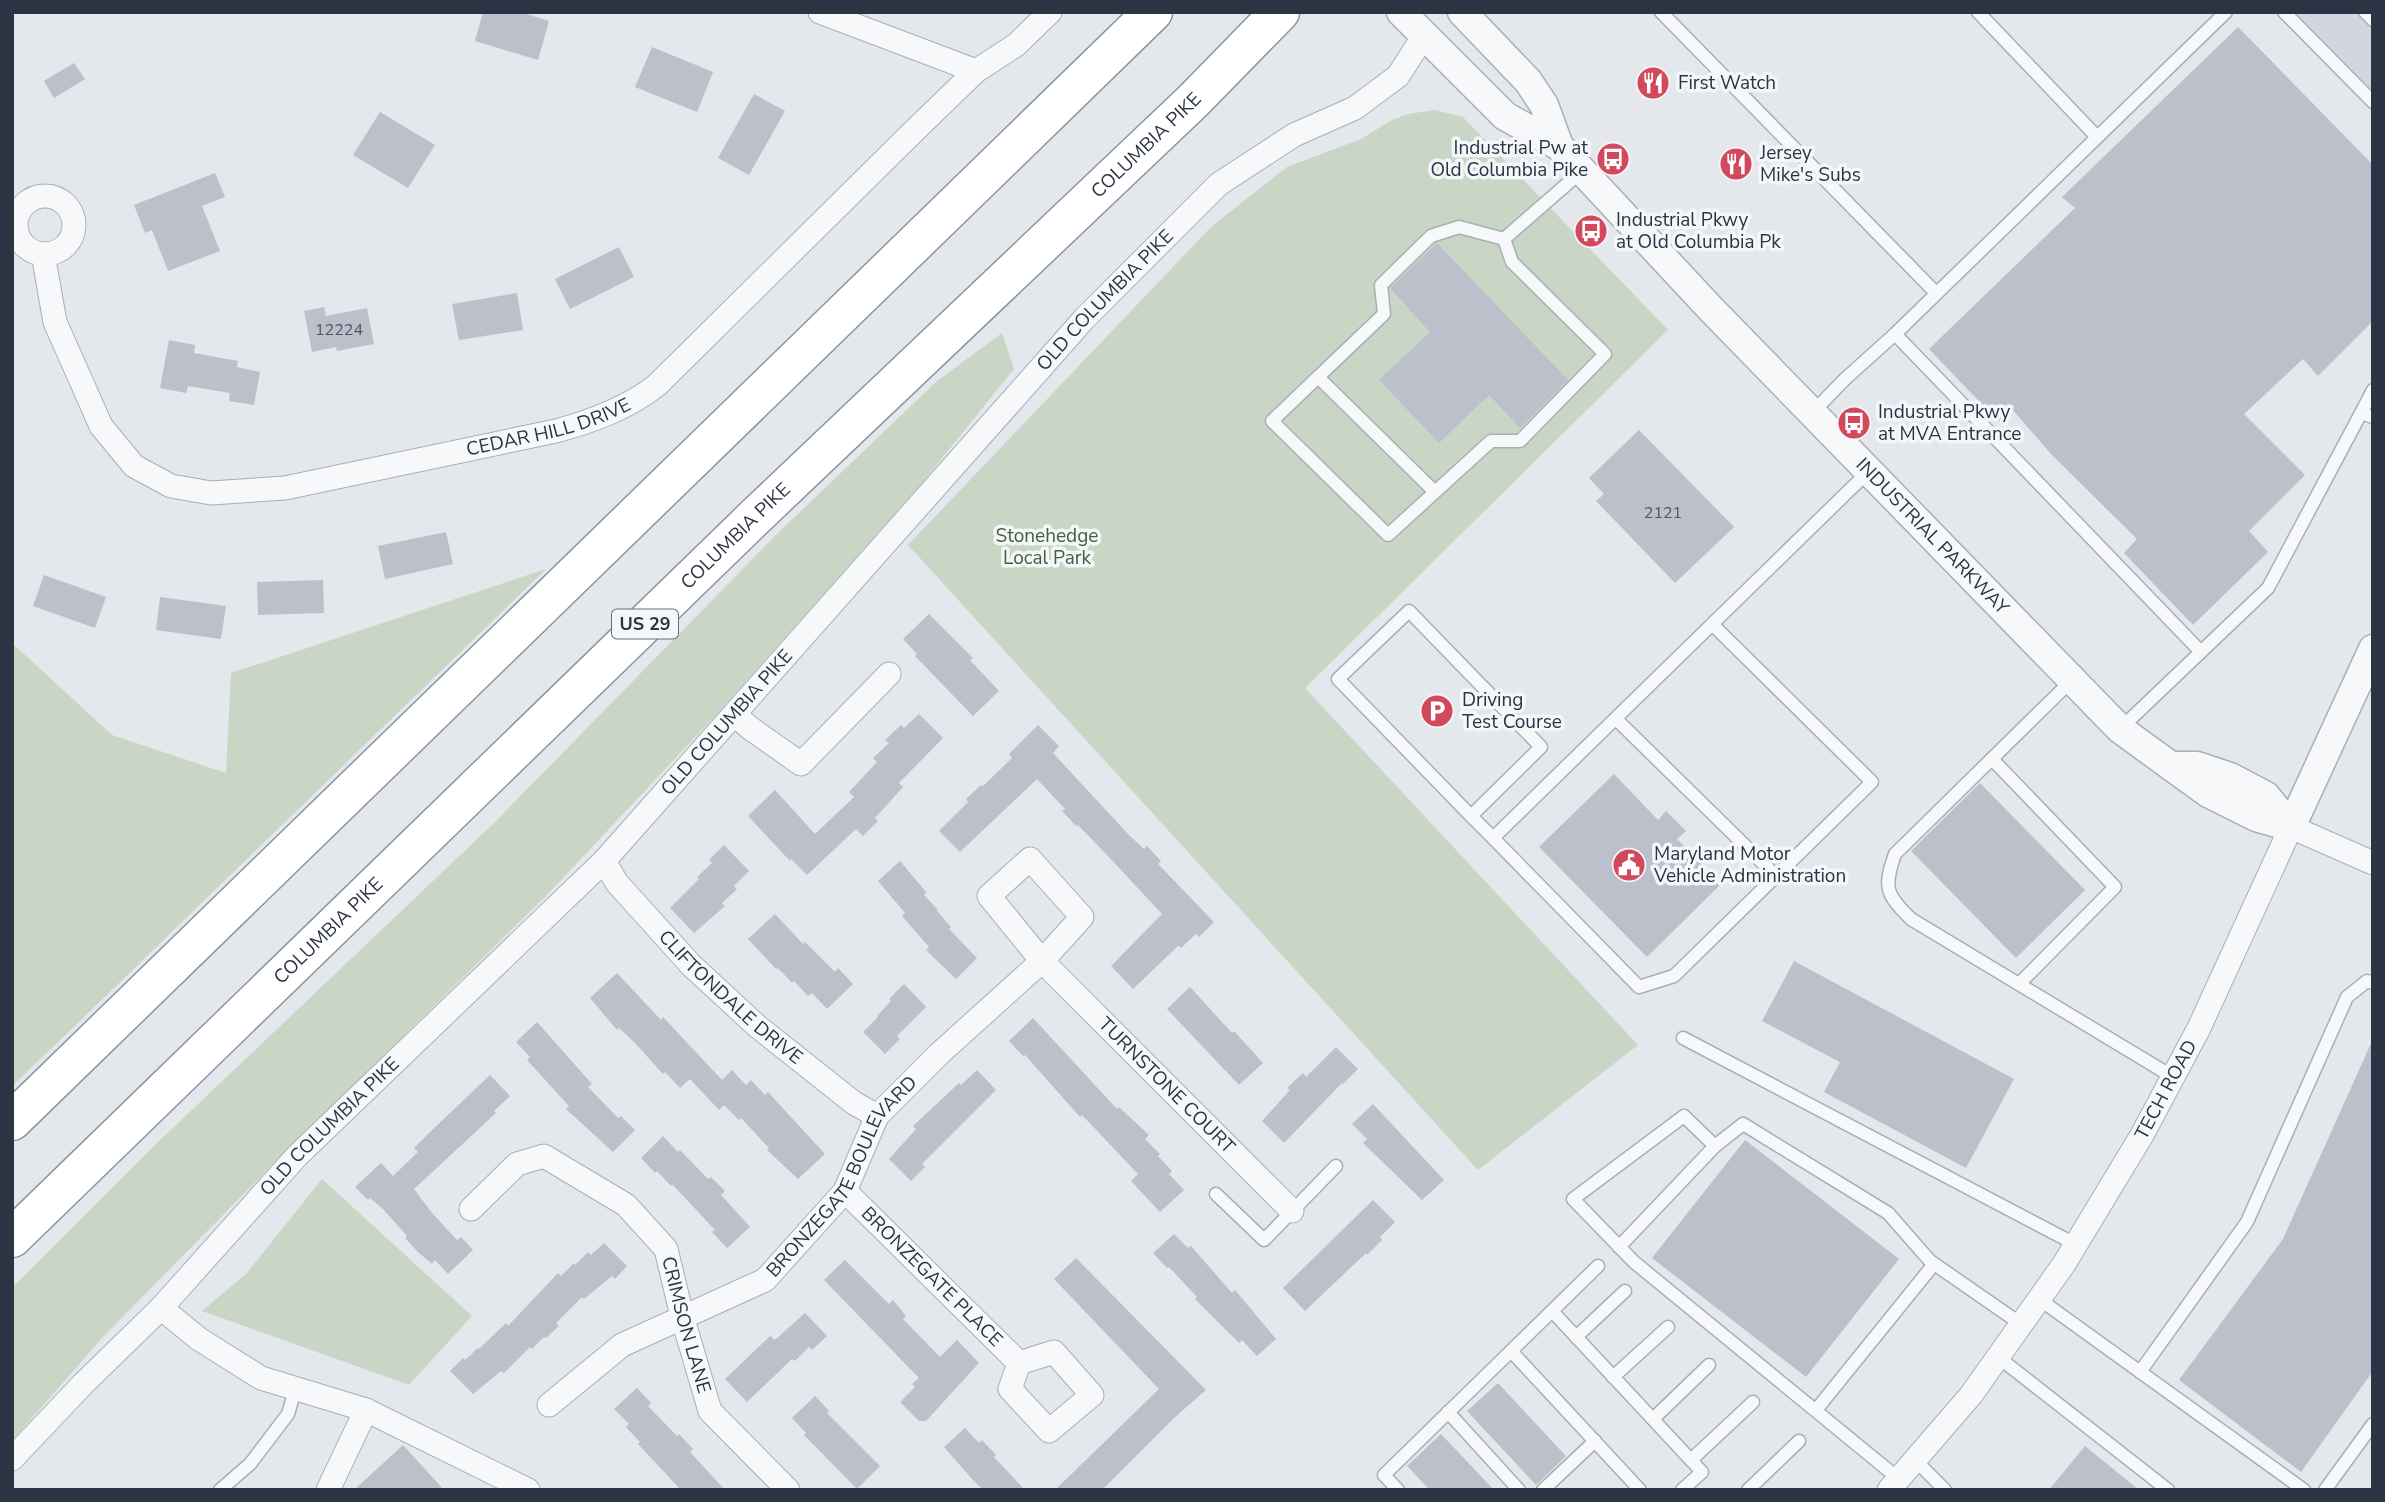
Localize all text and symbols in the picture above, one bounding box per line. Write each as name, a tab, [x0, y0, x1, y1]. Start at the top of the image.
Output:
restaurant icon: First Watch	[1634, 64, 1672, 102]
place label: First Watch	[1678, 70, 1776, 96]
street label: COLUMBIA PIKE	[1085, 87, 1207, 204]
place label: Industrial Pw at Old Columbia Pike	[1430, 135, 1588, 183]
bus stop icon: Industrial Pw at Old Columbia Pike	[1594, 140, 1632, 178]
place label: Jersey Mike's Subs	[1759, 140, 1861, 188]
restaurant icon: Jersey Mike's Subs	[1717, 145, 1755, 183]
place label: Industrial Pkwy at Old Columbia Pk	[1616, 207, 1781, 255]
bus stop icon: Industrial Pkwy at Old Columbia Pk	[1572, 212, 1610, 250]
street label: OLD COLUMBIA PIKE	[1031, 224, 1179, 377]
house number: 12224	[315, 319, 363, 341]
street label: CEDAR HILL DRIVE	[464, 392, 635, 463]
place label: Industrial Pkwy at MVA Entrance	[1878, 399, 2021, 447]
bus stop icon: Industrial Pkwy at MVA Entrance	[1835, 404, 1873, 442]
street label: INDUSTRIAL PARKWAY	[1850, 452, 2015, 621]
street label: COLUMBIA PIKE	[675, 477, 796, 595]
house number: 2121	[1644, 502, 1682, 524]
park label: Stonehedge Local Park	[996, 523, 1098, 571]
road number: US 29	[612, 610, 678, 638]
street label: OLD COLUMBIA PIKE	[655, 644, 798, 801]
place label: Driving Test Course	[1462, 687, 1562, 735]
parking icon: Driving Test Course	[1418, 692, 1456, 730]
place label: Maryland Motor Vehicle Administration	[1653, 841, 1846, 889]
public building icon: Maryland Motor Vehicle Administration	[1610, 846, 1648, 884]
street label: COLUMBIA PIKE	[268, 872, 389, 990]
street label: CLIFTONDALE DRIVE	[653, 925, 808, 1070]
street label: TURNSTONE COURT	[1093, 1012, 1241, 1160]
street label: TECH ROAD	[2129, 1035, 2203, 1144]
street label: OLD COLUMBIA PIKE	[254, 1051, 405, 1202]
street label: BRONZEGATE BOULEVARD	[761, 1070, 923, 1283]
street label: BRONZEGATE PLACE	[855, 1201, 1008, 1353]
street label: CRIMSON LANE	[655, 1254, 717, 1396]

